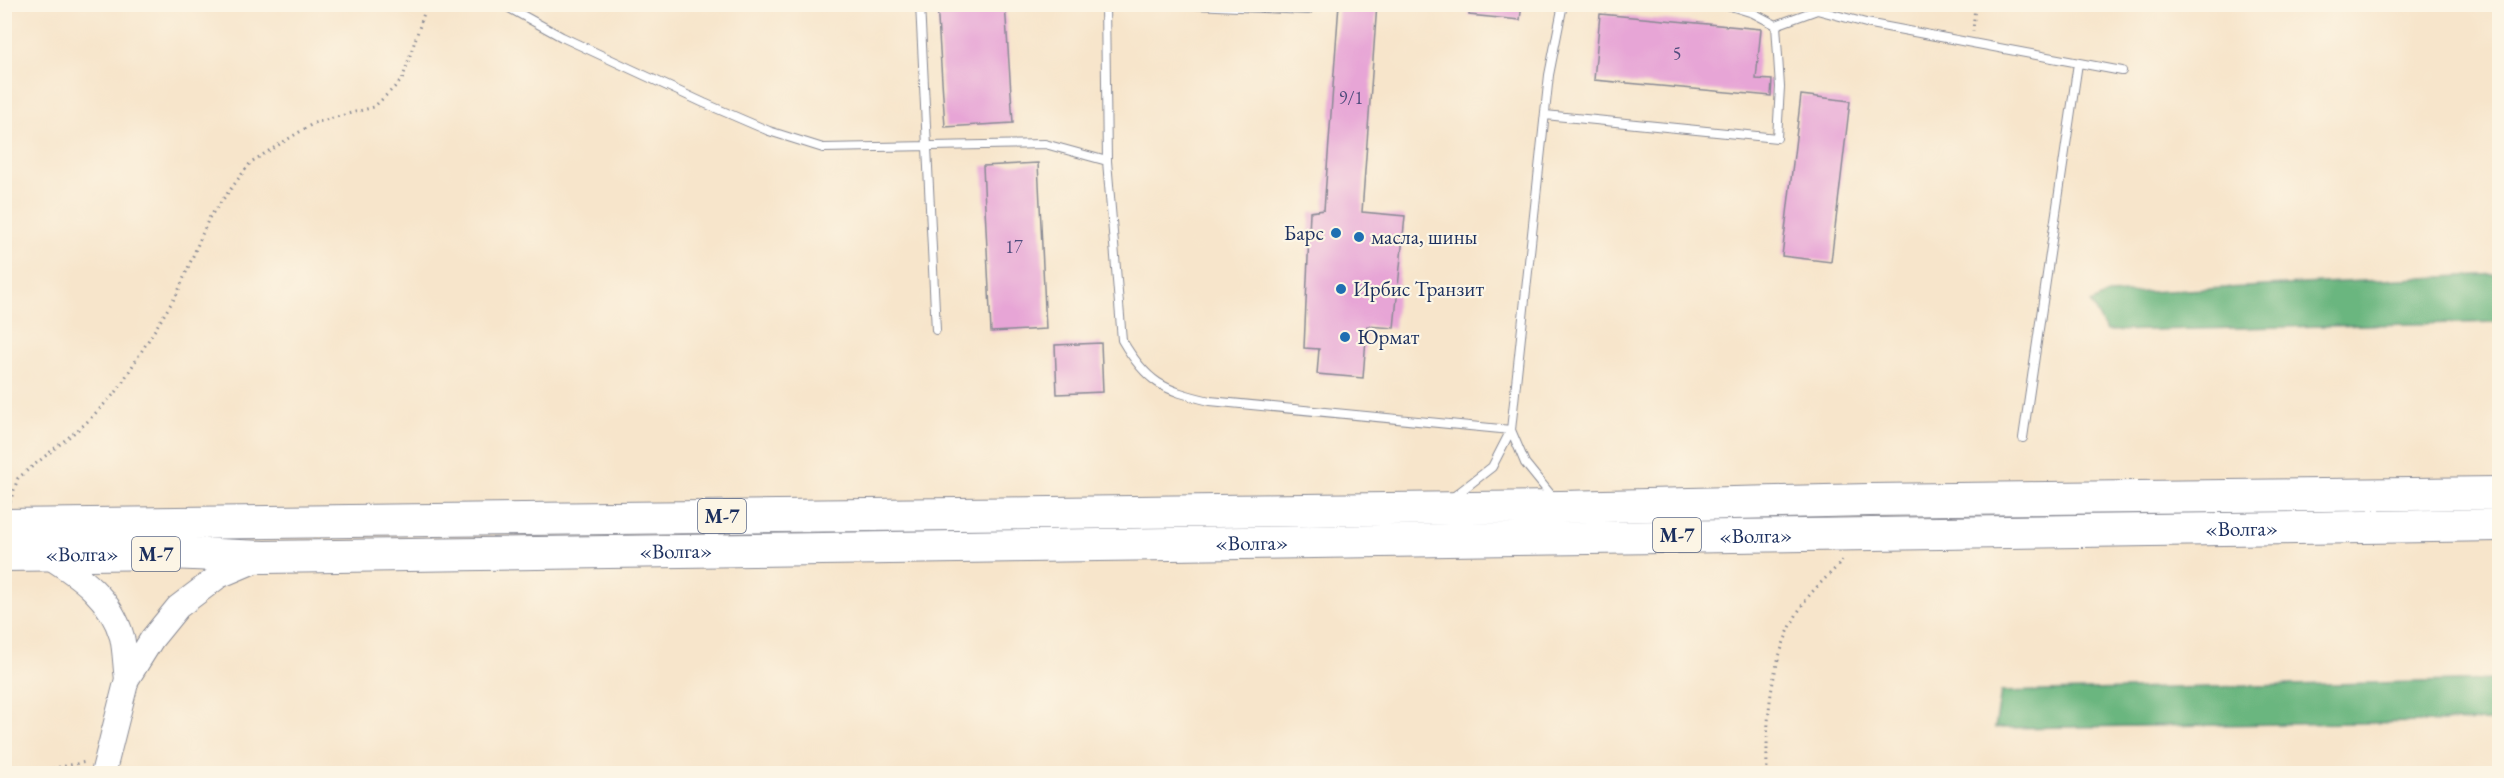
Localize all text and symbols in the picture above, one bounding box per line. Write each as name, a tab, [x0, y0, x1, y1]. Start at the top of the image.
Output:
house number: 5	[1673, 42, 1681, 65]
house number: 9/1	[1339, 86, 1363, 109]
place label: Барс	[1284, 219, 1324, 246]
place label: масла, шины	[1371, 223, 1478, 250]
marker: Барс	[1329, 226, 1343, 240]
marker: масла, шины	[1352, 230, 1366, 244]
house number: 17	[1005, 235, 1023, 258]
place label: Ирбис Транзит	[1353, 275, 1484, 302]
marker: Ирбис Транзит	[1334, 282, 1348, 296]
place label: Юрмат	[1357, 323, 1420, 350]
marker: Юрмат	[1338, 330, 1352, 344]
road number: М-7	[698, 499, 746, 533]
street label: «Волга»	[2205, 514, 2278, 542]
road number: М-7	[1653, 518, 1701, 552]
street label: «Волга»	[1719, 521, 1793, 549]
street label: «Волга»	[1215, 528, 1289, 556]
road number: М-7	[132, 537, 180, 571]
street label: «Волга»	[639, 537, 713, 565]
street label: «Волга»	[45, 540, 119, 567]

